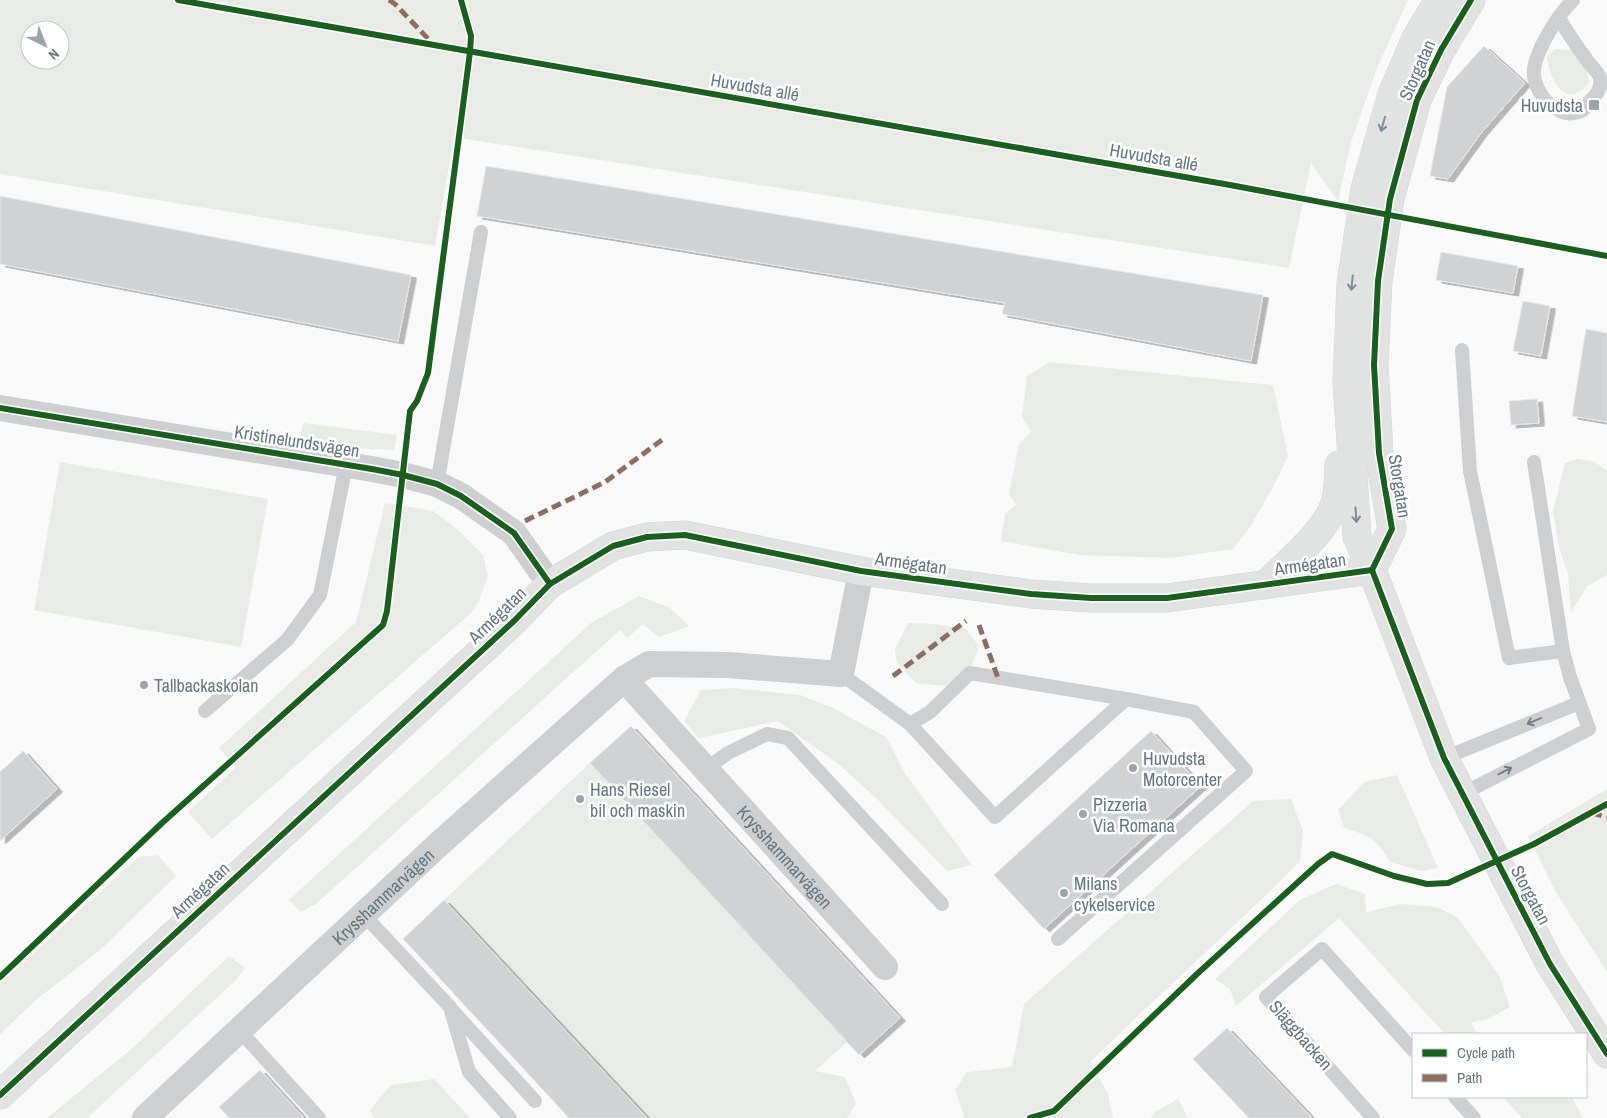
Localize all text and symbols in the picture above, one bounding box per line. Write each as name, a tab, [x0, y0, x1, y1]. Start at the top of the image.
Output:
north arrow	[20, 20, 70, 70]
street label: Storgatan	[1393, 36, 1441, 104]
text: N	[45, 45, 63, 64]
street label: Huvudsta allé	[709, 67, 801, 107]
place label: Huvudsta	[1521, 93, 1583, 118]
marker: Huvudsta	[1587, 98, 1601, 112]
one-way arrow	[1378, 116, 1388, 132]
street label: Huvudsta allé	[1108, 137, 1200, 177]
one-way arrow	[1347, 275, 1357, 291]
street label: Kristinelundsvägen	[233, 419, 361, 463]
street label: Storgatan	[1383, 452, 1417, 520]
one-way arrow	[1351, 507, 1360, 523]
street label: Armégatan	[873, 545, 948, 580]
street label: Armégatan	[1272, 547, 1347, 582]
street label: Armégatan	[462, 581, 532, 650]
place label: Tallbackaskolan	[154, 673, 258, 698]
marker: Tallbackaskolan	[138, 679, 150, 691]
one-way arrow	[1527, 717, 1542, 727]
place label: Huvudsta Motorcenter	[1143, 746, 1222, 792]
marker: Huvudsta Motorcenter	[1127, 762, 1139, 774]
one-way arrow	[1497, 766, 1512, 776]
place label: Hans Riesel bil och maskin	[590, 777, 685, 823]
place label: Pizzeria Via Romana	[1093, 792, 1175, 838]
marker: Hans Riesel bil och maskin	[574, 793, 586, 805]
street label: Krysshammarvägen	[732, 800, 839, 914]
marker: Pizzeria Via Romana	[1077, 808, 1089, 820]
street label: Krysshammarvägen	[326, 842, 439, 950]
street label: Armégatan	[164, 856, 235, 924]
street label: Storgatan	[1505, 861, 1557, 929]
place label: Milans cykelservice	[1074, 871, 1155, 917]
marker: Milans cykelservice	[1058, 887, 1070, 899]
street label: Släggbacken	[1264, 995, 1338, 1075]
legend	[1412, 1033, 1587, 1098]
text: Cycle path	[1457, 1042, 1515, 1063]
text: Path	[1457, 1067, 1482, 1088]

